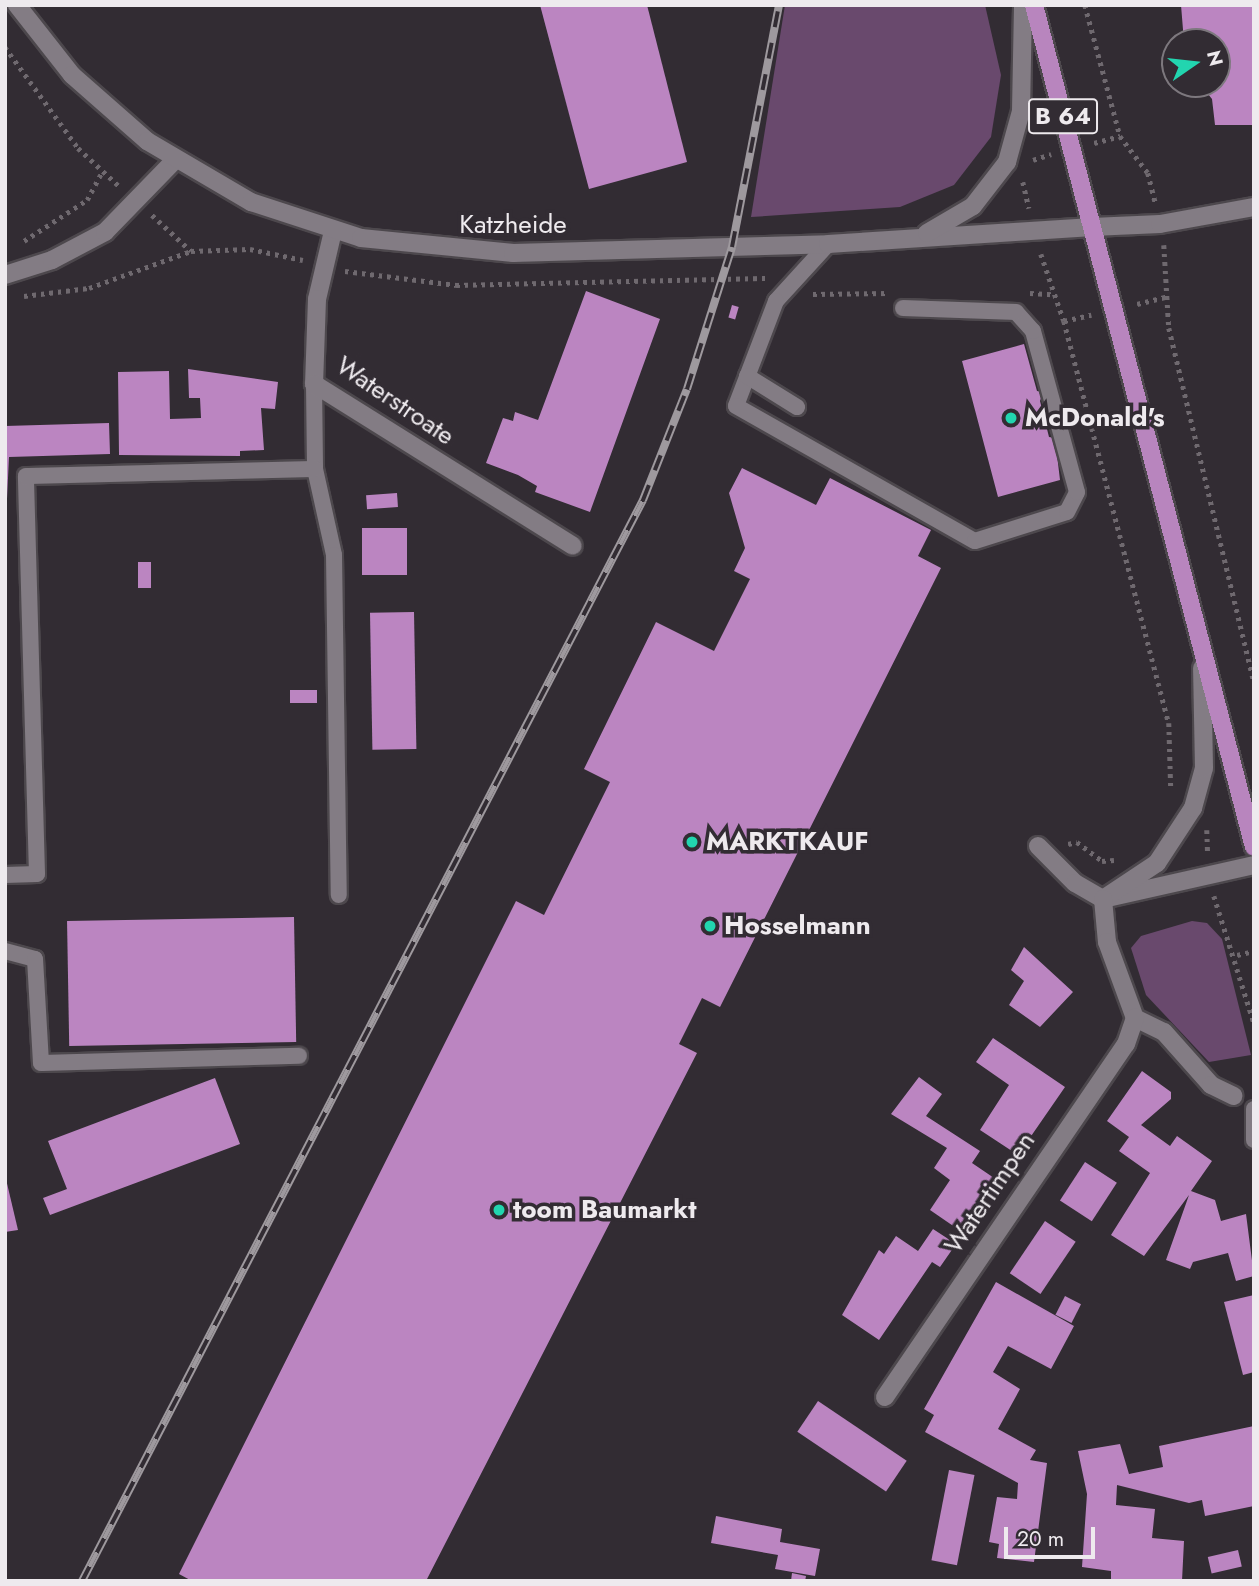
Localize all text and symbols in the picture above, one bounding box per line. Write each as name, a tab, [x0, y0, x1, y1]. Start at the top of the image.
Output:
north arrow	[1161, 28, 1231, 98]
text: N	[1200, 48, 1230, 69]
road number: B 64	[1028, 96, 1098, 136]
street label: Katzheide	[459, 209, 567, 241]
street label: Waterstroate	[330, 350, 460, 452]
place label: McDonald's	[1025, 402, 1165, 434]
marker: McDonald's	[1003, 410, 1019, 426]
place label: MARKTKAUF	[706, 826, 869, 858]
marker: MARKTKAUF	[684, 834, 700, 850]
place label: Hosselmann	[724, 910, 871, 942]
marker: Hosselmann	[702, 918, 718, 934]
street label: Watertimpen	[938, 1127, 1042, 1259]
place label: toom Baumarkt	[513, 1194, 697, 1226]
marker: toom Baumarkt	[491, 1202, 507, 1218]
scale bar	[1007, 1512, 1098, 1556]
text: 20 m	[1017, 1524, 1064, 1554]

